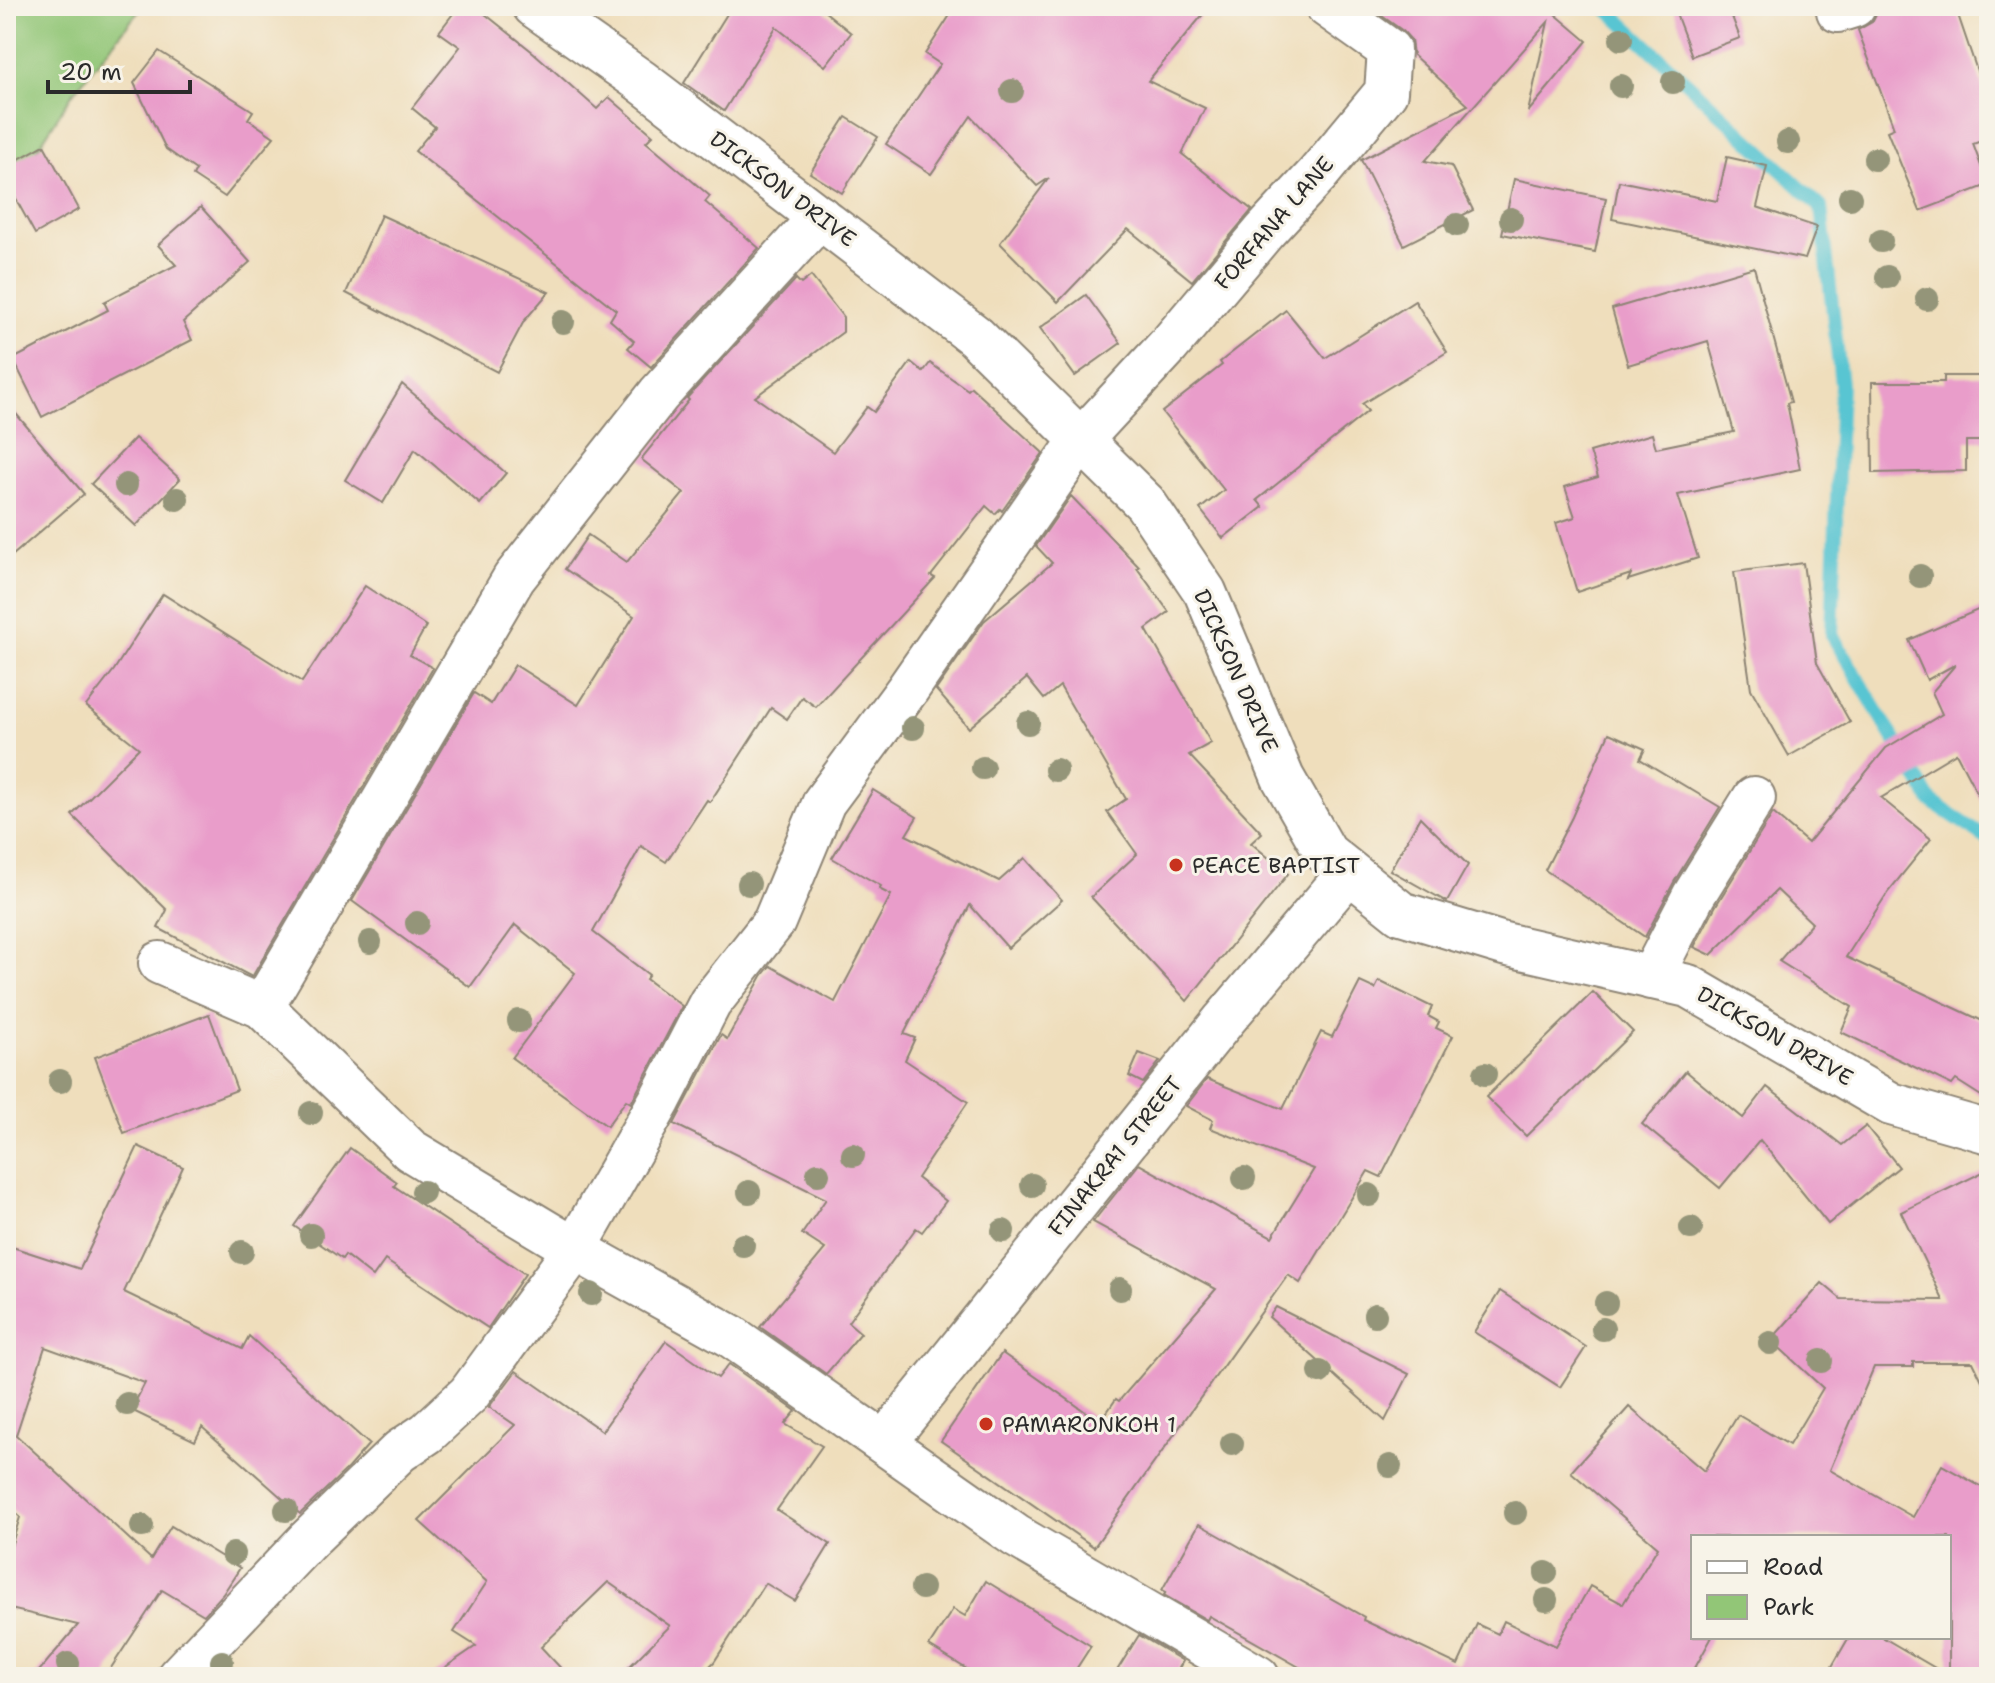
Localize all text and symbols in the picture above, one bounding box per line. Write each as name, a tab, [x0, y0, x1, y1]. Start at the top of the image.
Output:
scale bar	[48, 44, 190, 94]
text: 20 m	[60, 56, 122, 88]
street label: DICKSON DRIVE	[704, 125, 862, 253]
street label: FORFANA LANE	[1208, 150, 1340, 296]
street label: DICKSON DRIVE	[1187, 585, 1285, 757]
place label: PEACE BAPTIST	[1192, 851, 1361, 880]
marker: PEACE BAPTIST	[1167, 856, 1185, 874]
street label: DICKSON DRIVE	[1692, 980, 1858, 1092]
street label: FINAKRA1 STREET	[1042, 1070, 1189, 1242]
place label: PAMARONKOH 1	[1002, 1410, 1176, 1439]
marker: PAMARONKOH 1	[977, 1415, 995, 1433]
legend	[1691, 1535, 1951, 1639]
text: Road	[1763, 1551, 1823, 1583]
text: Park	[1763, 1591, 1815, 1623]

